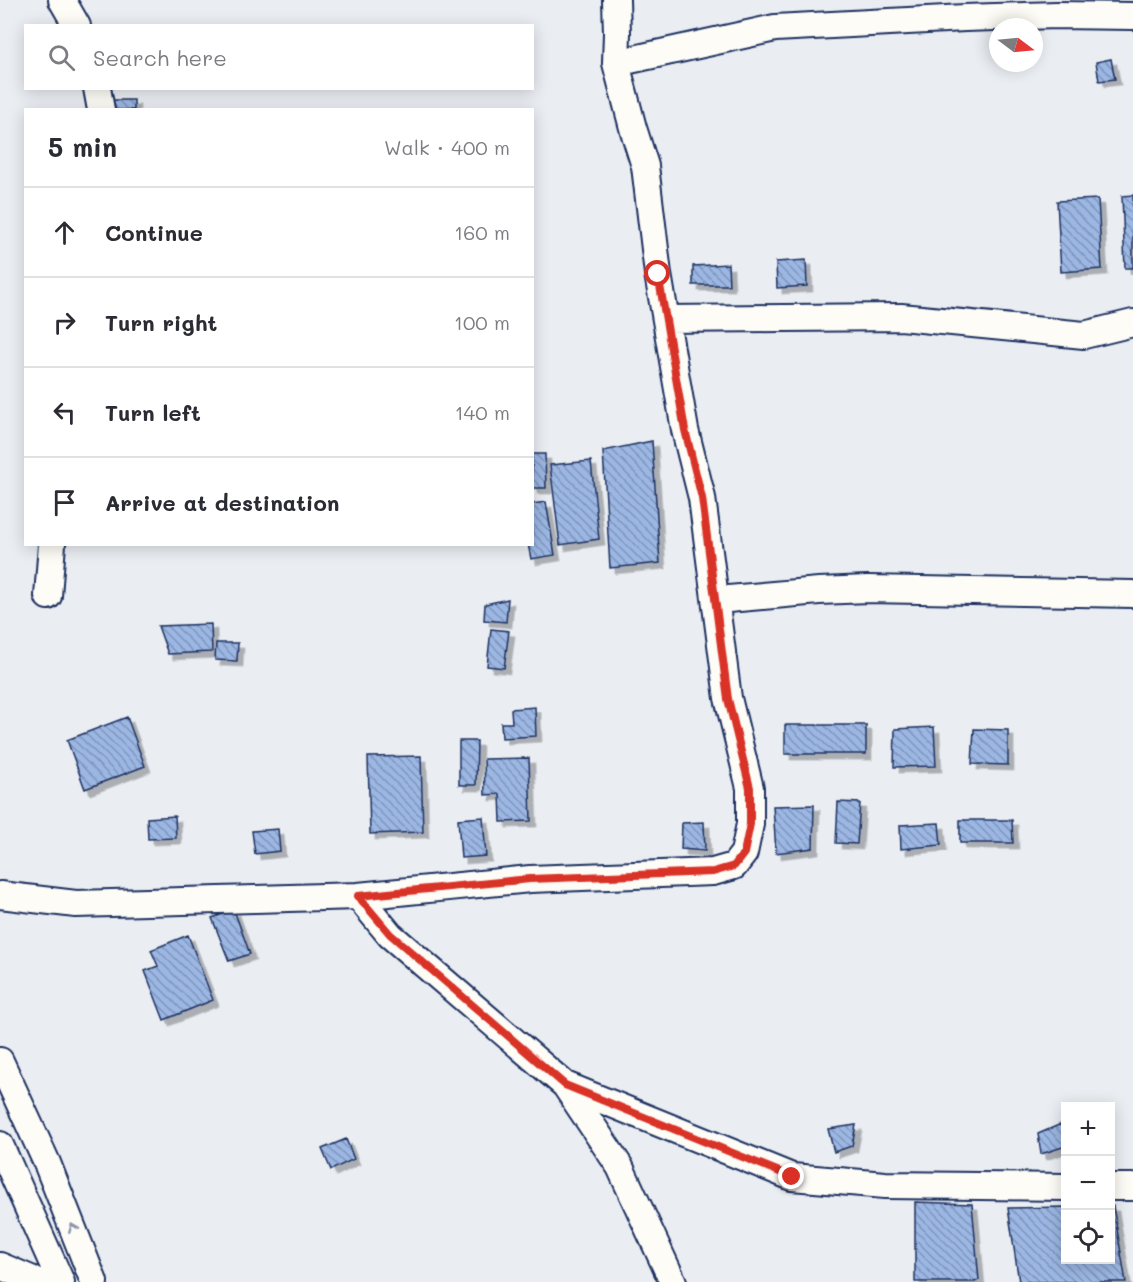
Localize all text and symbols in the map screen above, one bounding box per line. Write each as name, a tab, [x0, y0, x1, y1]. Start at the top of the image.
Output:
north arrow	[989, 18, 1043, 72]
search box	[24, 24, 534, 90]
icon: search	[45, 41, 78, 74]
text: Search here	[93, 43, 227, 72]
text: 5 min	[48, 130, 117, 164]
text: Walk · 400 m	[384, 134, 510, 160]
icon: ahead	[48, 216, 81, 249]
text: Continue	[105, 218, 203, 247]
text: 160 m	[454, 219, 510, 245]
route start	[644, 260, 670, 286]
icon: right	[48, 306, 81, 339]
text: Turn right	[105, 308, 217, 337]
text: 100 m	[454, 309, 510, 335]
icon: left	[48, 396, 81, 429]
text: Turn left	[105, 398, 201, 427]
text: 140 m	[455, 399, 510, 425]
icon: arrive	[48, 486, 81, 519]
text: Arrive at destination	[105, 488, 340, 517]
map controls	[1061, 1102, 1115, 1264]
button: +	[1061, 1102, 1115, 1156]
button: −	[1061, 1156, 1115, 1210]
route end	[778, 1163, 804, 1189]
button: locate	[1061, 1210, 1115, 1264]
one-way arrow	[68, 1223, 80, 1234]

